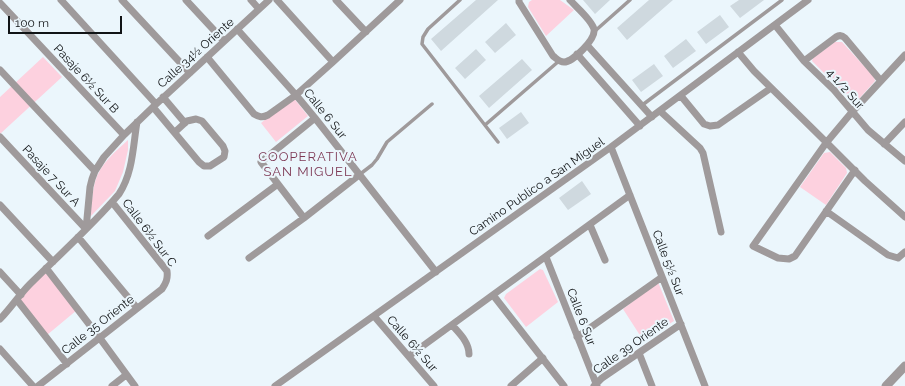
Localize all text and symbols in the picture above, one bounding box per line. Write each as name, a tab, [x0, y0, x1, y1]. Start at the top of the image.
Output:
scale bar	[10, 8, 124, 34]
street label: Calle 34½ Oriente	[155, 15, 237, 91]
text: 100 m	[15, 16, 49, 30]
street label: Pasaje 6½ Sur B	[50, 42, 122, 116]
street label: 4 1/2 Sur	[823, 66, 867, 112]
street label: Calle 6 Sur	[300, 86, 350, 142]
street label: Camino Publico a San Miguel	[467, 135, 607, 239]
street label: Pasaje 7 Sur A	[19, 142, 83, 210]
district label: COOPERATIVA SAN MIGUEL	[258, 149, 358, 180]
street label: Calle 6½ Sur C	[119, 196, 179, 270]
street label: Calle 5½ Sur	[649, 228, 687, 298]
street label: Calle 6 Sur	[563, 286, 599, 348]
street label: Calle 35 Oriente	[59, 292, 137, 358]
street label: Calle 6½ Sur	[384, 313, 440, 375]
street label: Calle 39 Oriente	[591, 315, 671, 377]

